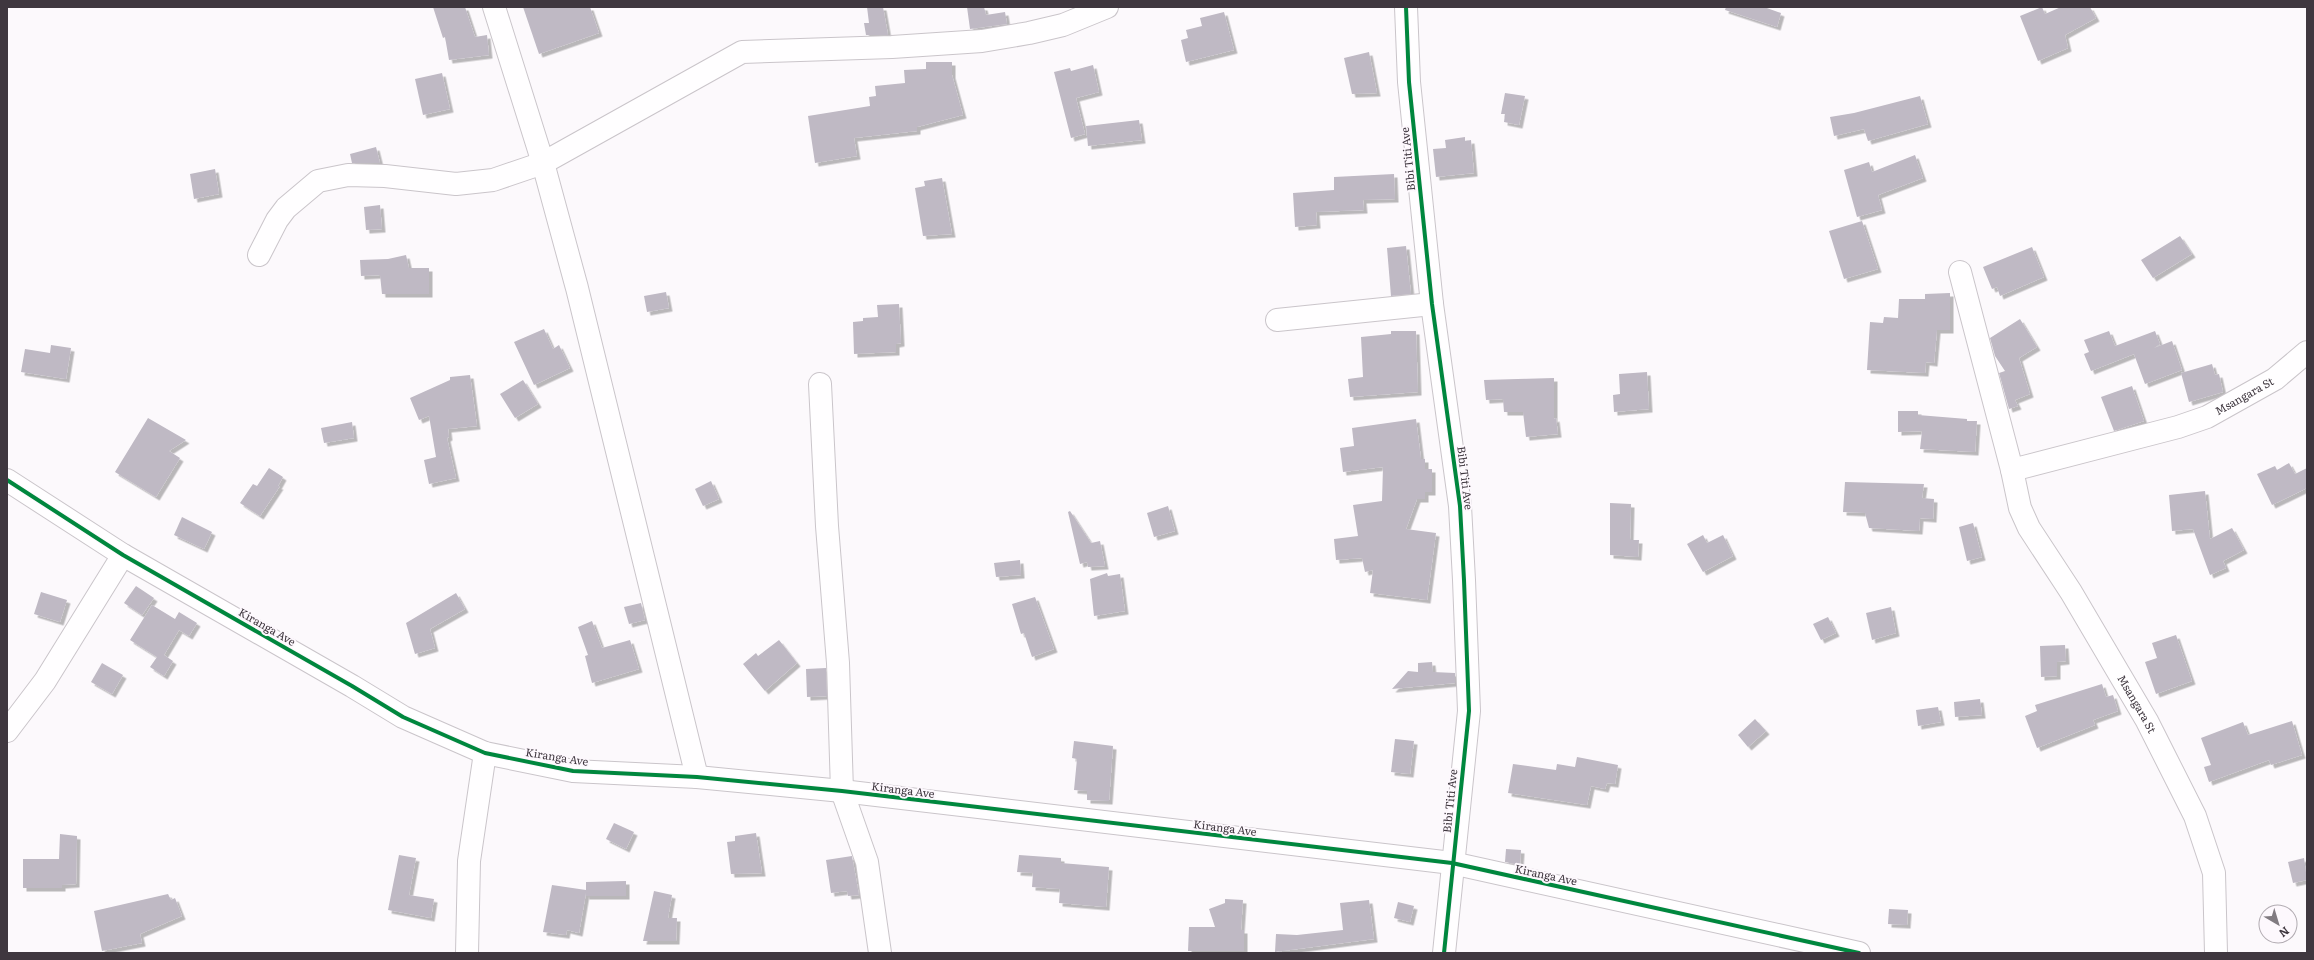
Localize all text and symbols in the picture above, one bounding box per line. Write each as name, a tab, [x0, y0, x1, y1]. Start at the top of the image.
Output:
street label: Bibi Titi Ave	[1396, 126, 1418, 192]
street label: Msangara St	[2212, 372, 2277, 418]
street label: Bibi Titi Ave	[1454, 445, 1478, 511]
street label: Kiranga Ave	[236, 603, 299, 649]
street label: Msangara St	[2114, 671, 2161, 736]
street label: Kiranga Ave	[525, 743, 590, 769]
street label: Bibi Titi Ave	[1438, 768, 1460, 834]
street label: Kiranga Ave	[871, 777, 936, 801]
street label: Kiranga Ave	[1193, 815, 1258, 839]
street label: Kiranga Ave	[1514, 860, 1579, 889]
north arrow	[2258, 904, 2298, 944]
text: N	[2276, 924, 2293, 942]

